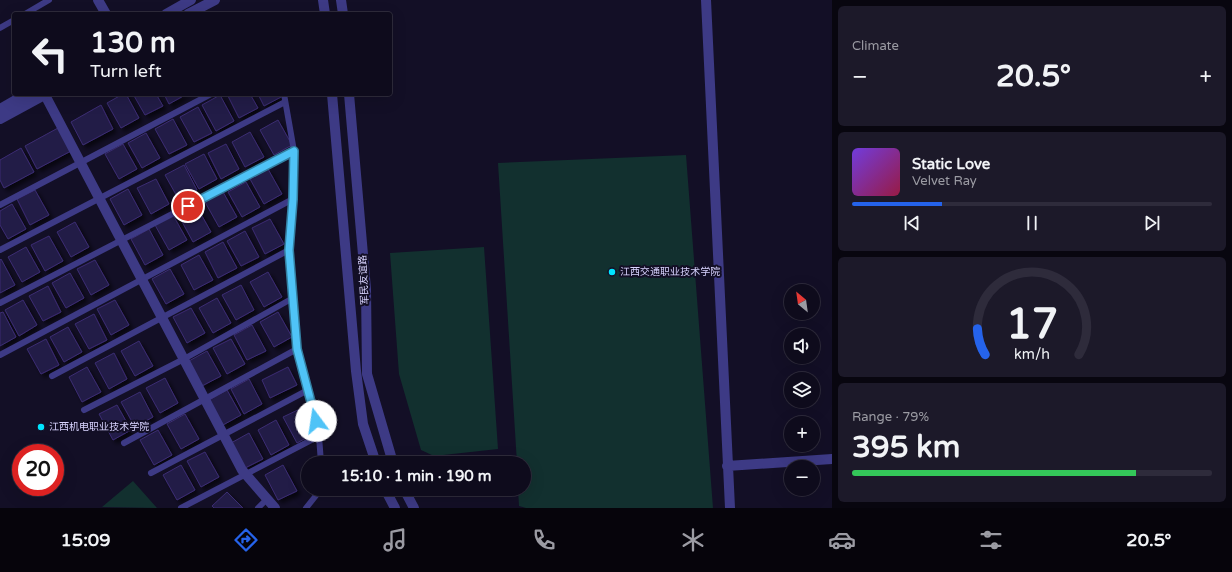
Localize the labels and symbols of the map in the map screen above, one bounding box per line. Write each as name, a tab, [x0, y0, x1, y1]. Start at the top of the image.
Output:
pin	[171, 189, 205, 223]
street label: 军民友谊路	[357, 255, 371, 305]
place label: 江西交通职业技术学院	[620, 266, 720, 278]
marker: 江西交通职业技术学院	[607, 267, 617, 277]
north arrow	[784, 284, 820, 320]
position arrow	[295, 400, 337, 442]
place label: 江西机电职业技术学院	[49, 421, 149, 433]
marker: 江西机电职业技术学院	[36, 422, 46, 432]
speed limit sign: 20	[12, 444, 64, 496]

